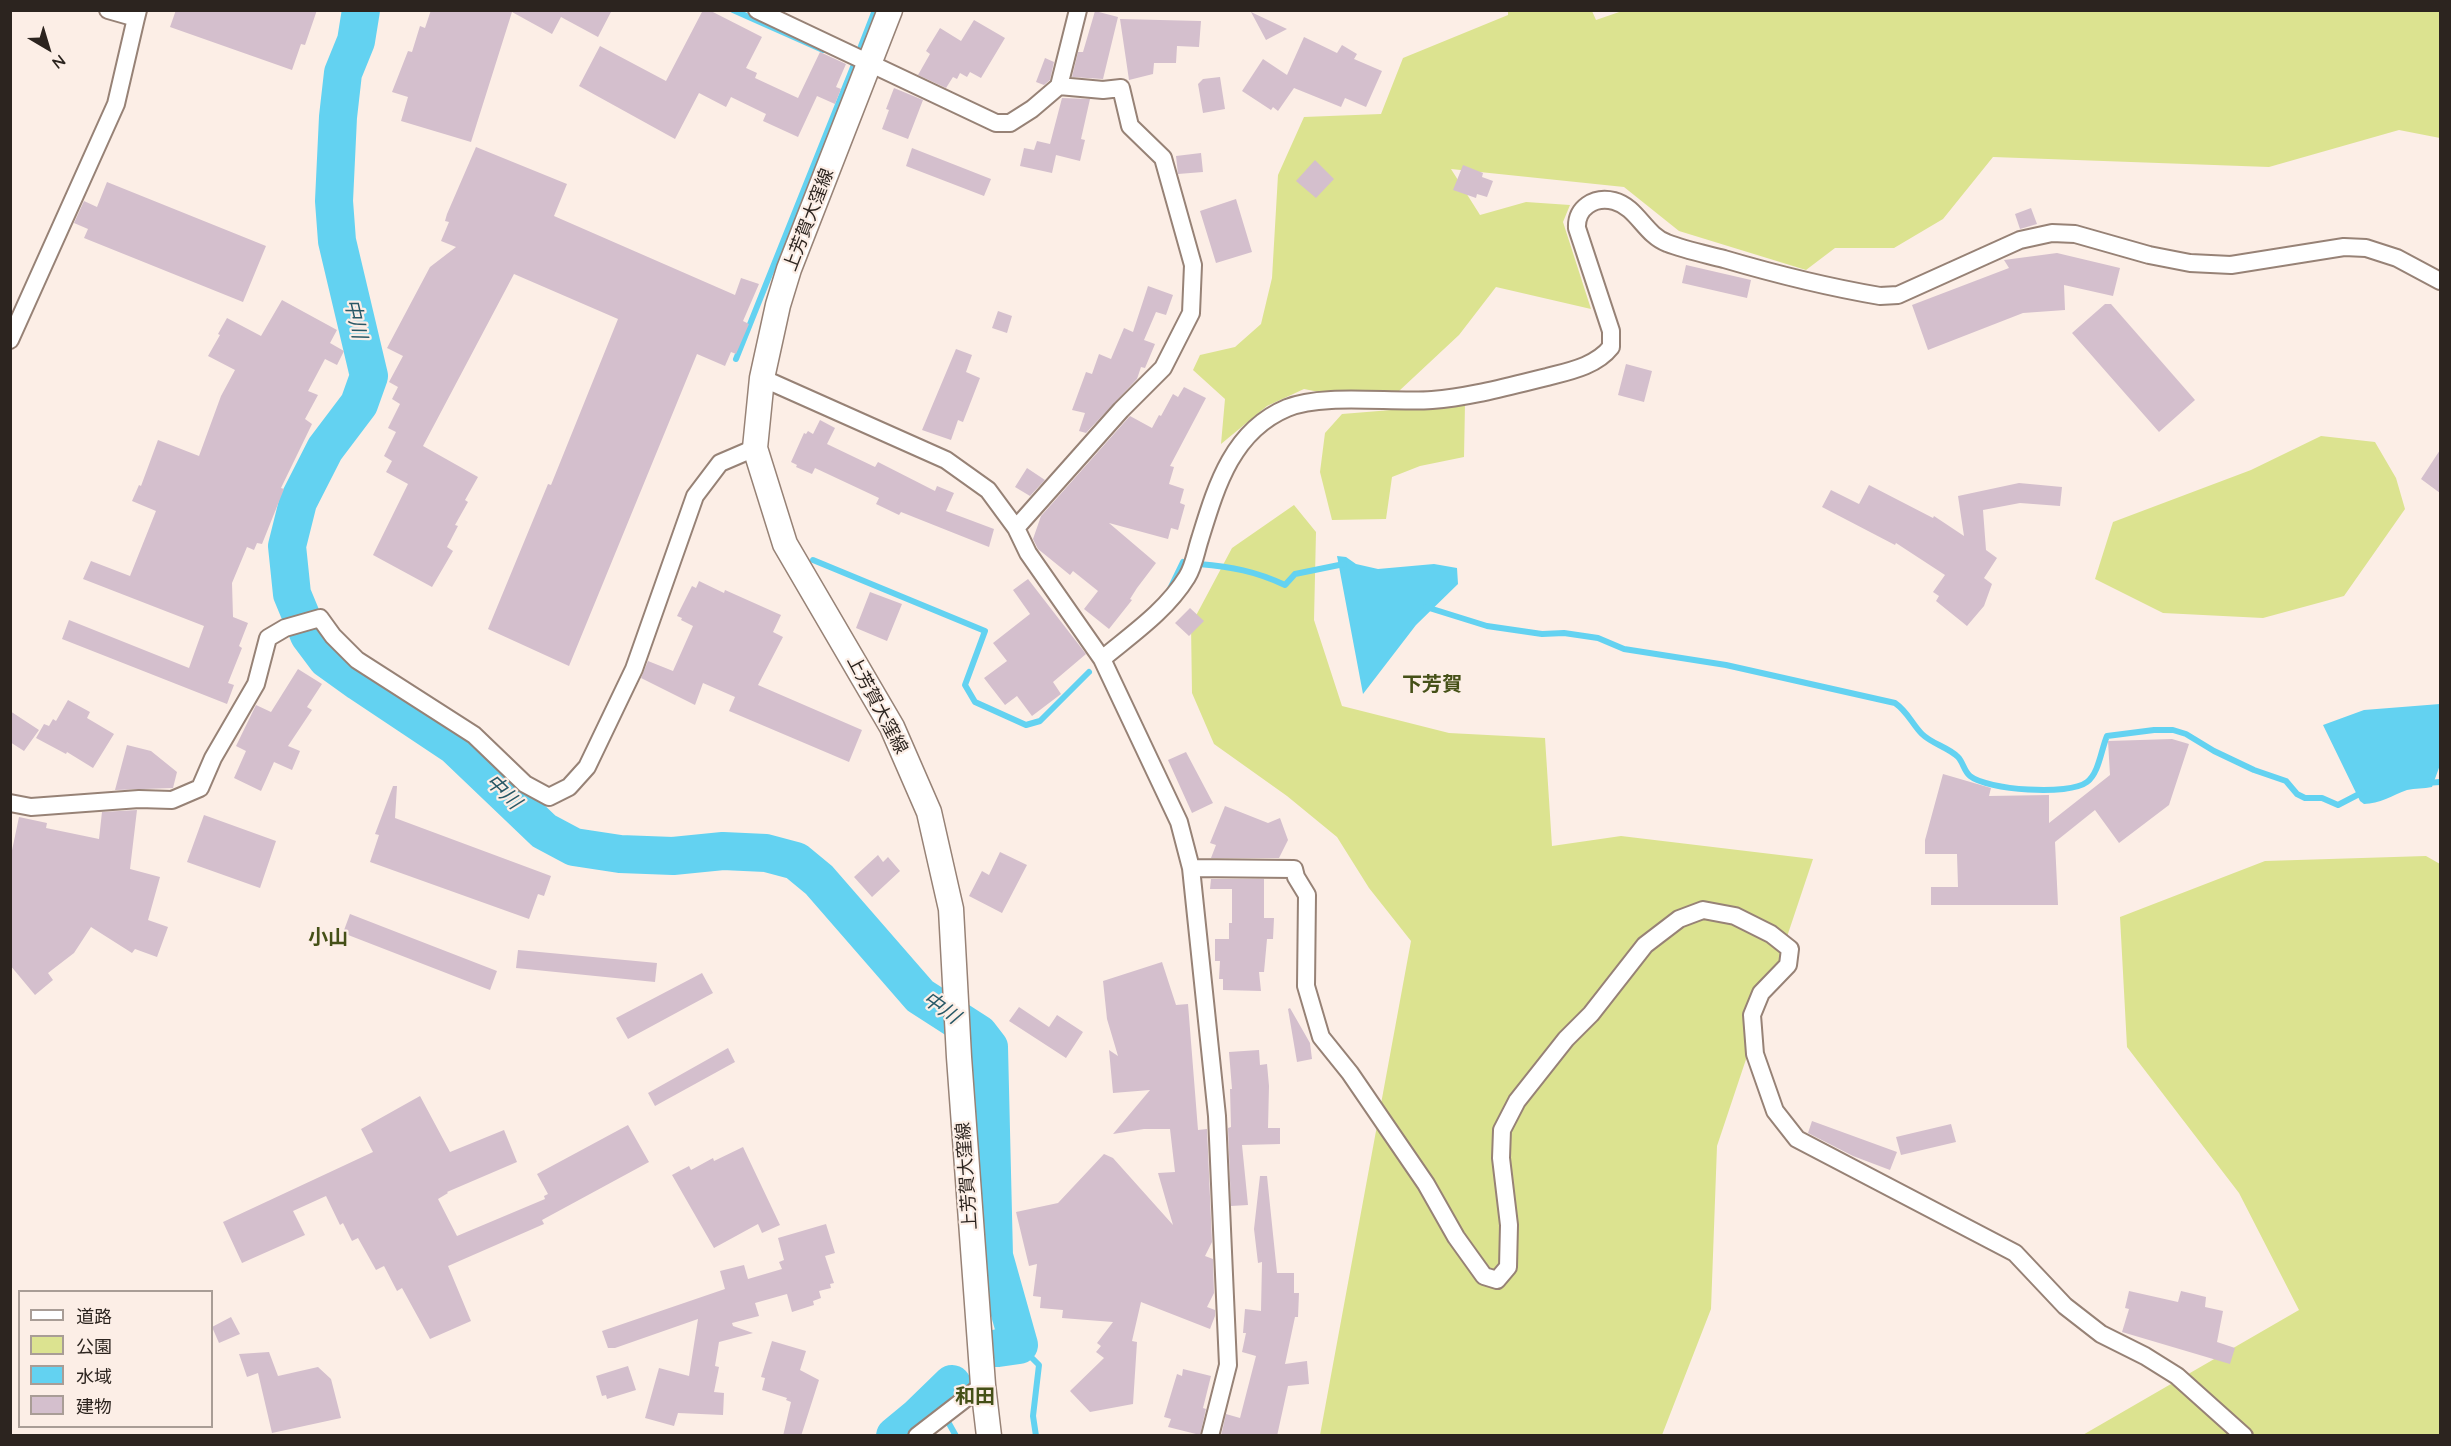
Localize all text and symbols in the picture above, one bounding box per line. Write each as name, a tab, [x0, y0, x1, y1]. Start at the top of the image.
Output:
north arrow	[18, 18, 78, 78]
text: N	[48, 51, 70, 74]
street label: 上芳賀大窪線	[780, 166, 838, 274]
water label: 中川	[339, 297, 371, 341]
street label: 上芳賀大窪線	[842, 652, 912, 758]
district label: 下芳賀	[1402, 673, 1462, 697]
water label: 中川	[480, 769, 526, 815]
district label: 小山	[308, 926, 348, 950]
water label: 中川	[918, 987, 964, 1029]
street label: 上芳賀大窪線	[952, 1121, 982, 1231]
legend	[18, 1290, 213, 1428]
text: 道路	[76, 1305, 112, 1328]
text: 公園	[76, 1335, 112, 1358]
text: 水域	[76, 1365, 112, 1388]
district label: 和田	[955, 1385, 995, 1409]
text: 建物	[76, 1395, 112, 1418]

